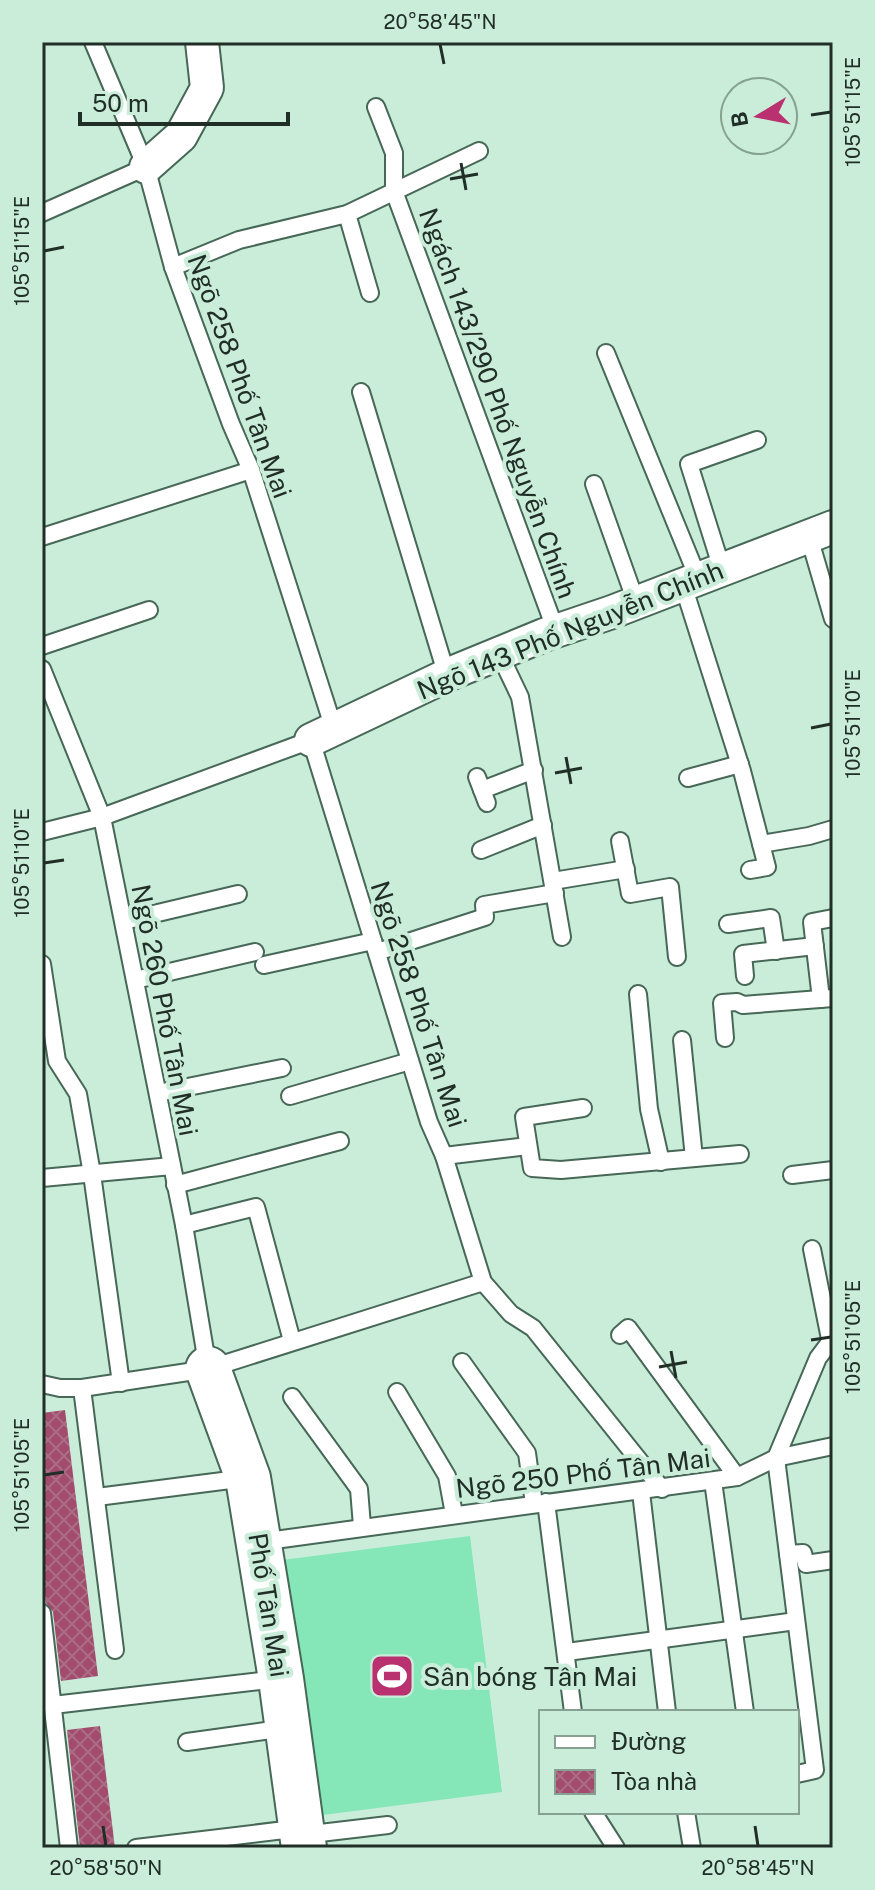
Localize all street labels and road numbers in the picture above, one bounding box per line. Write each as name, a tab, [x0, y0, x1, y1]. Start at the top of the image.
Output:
street label: Ngách 143/290 Phố Nguyễn Chính	[413, 204, 583, 602]
street label: Ngõ 258 Phố Tân Mai	[181, 250, 299, 502]
street label: Ngõ 143 Phố Nguyễn Chính	[412, 554, 728, 706]
street label: Ngõ 258 Phố Tân Mai	[365, 877, 473, 1131]
street label: Ngõ 260 Phố Tân Mai	[125, 882, 205, 1138]
street label: Ngõ 250 Phố Tân Mai	[454, 1442, 712, 1504]
street label: Phố Tân Mai	[242, 1531, 296, 1679]

